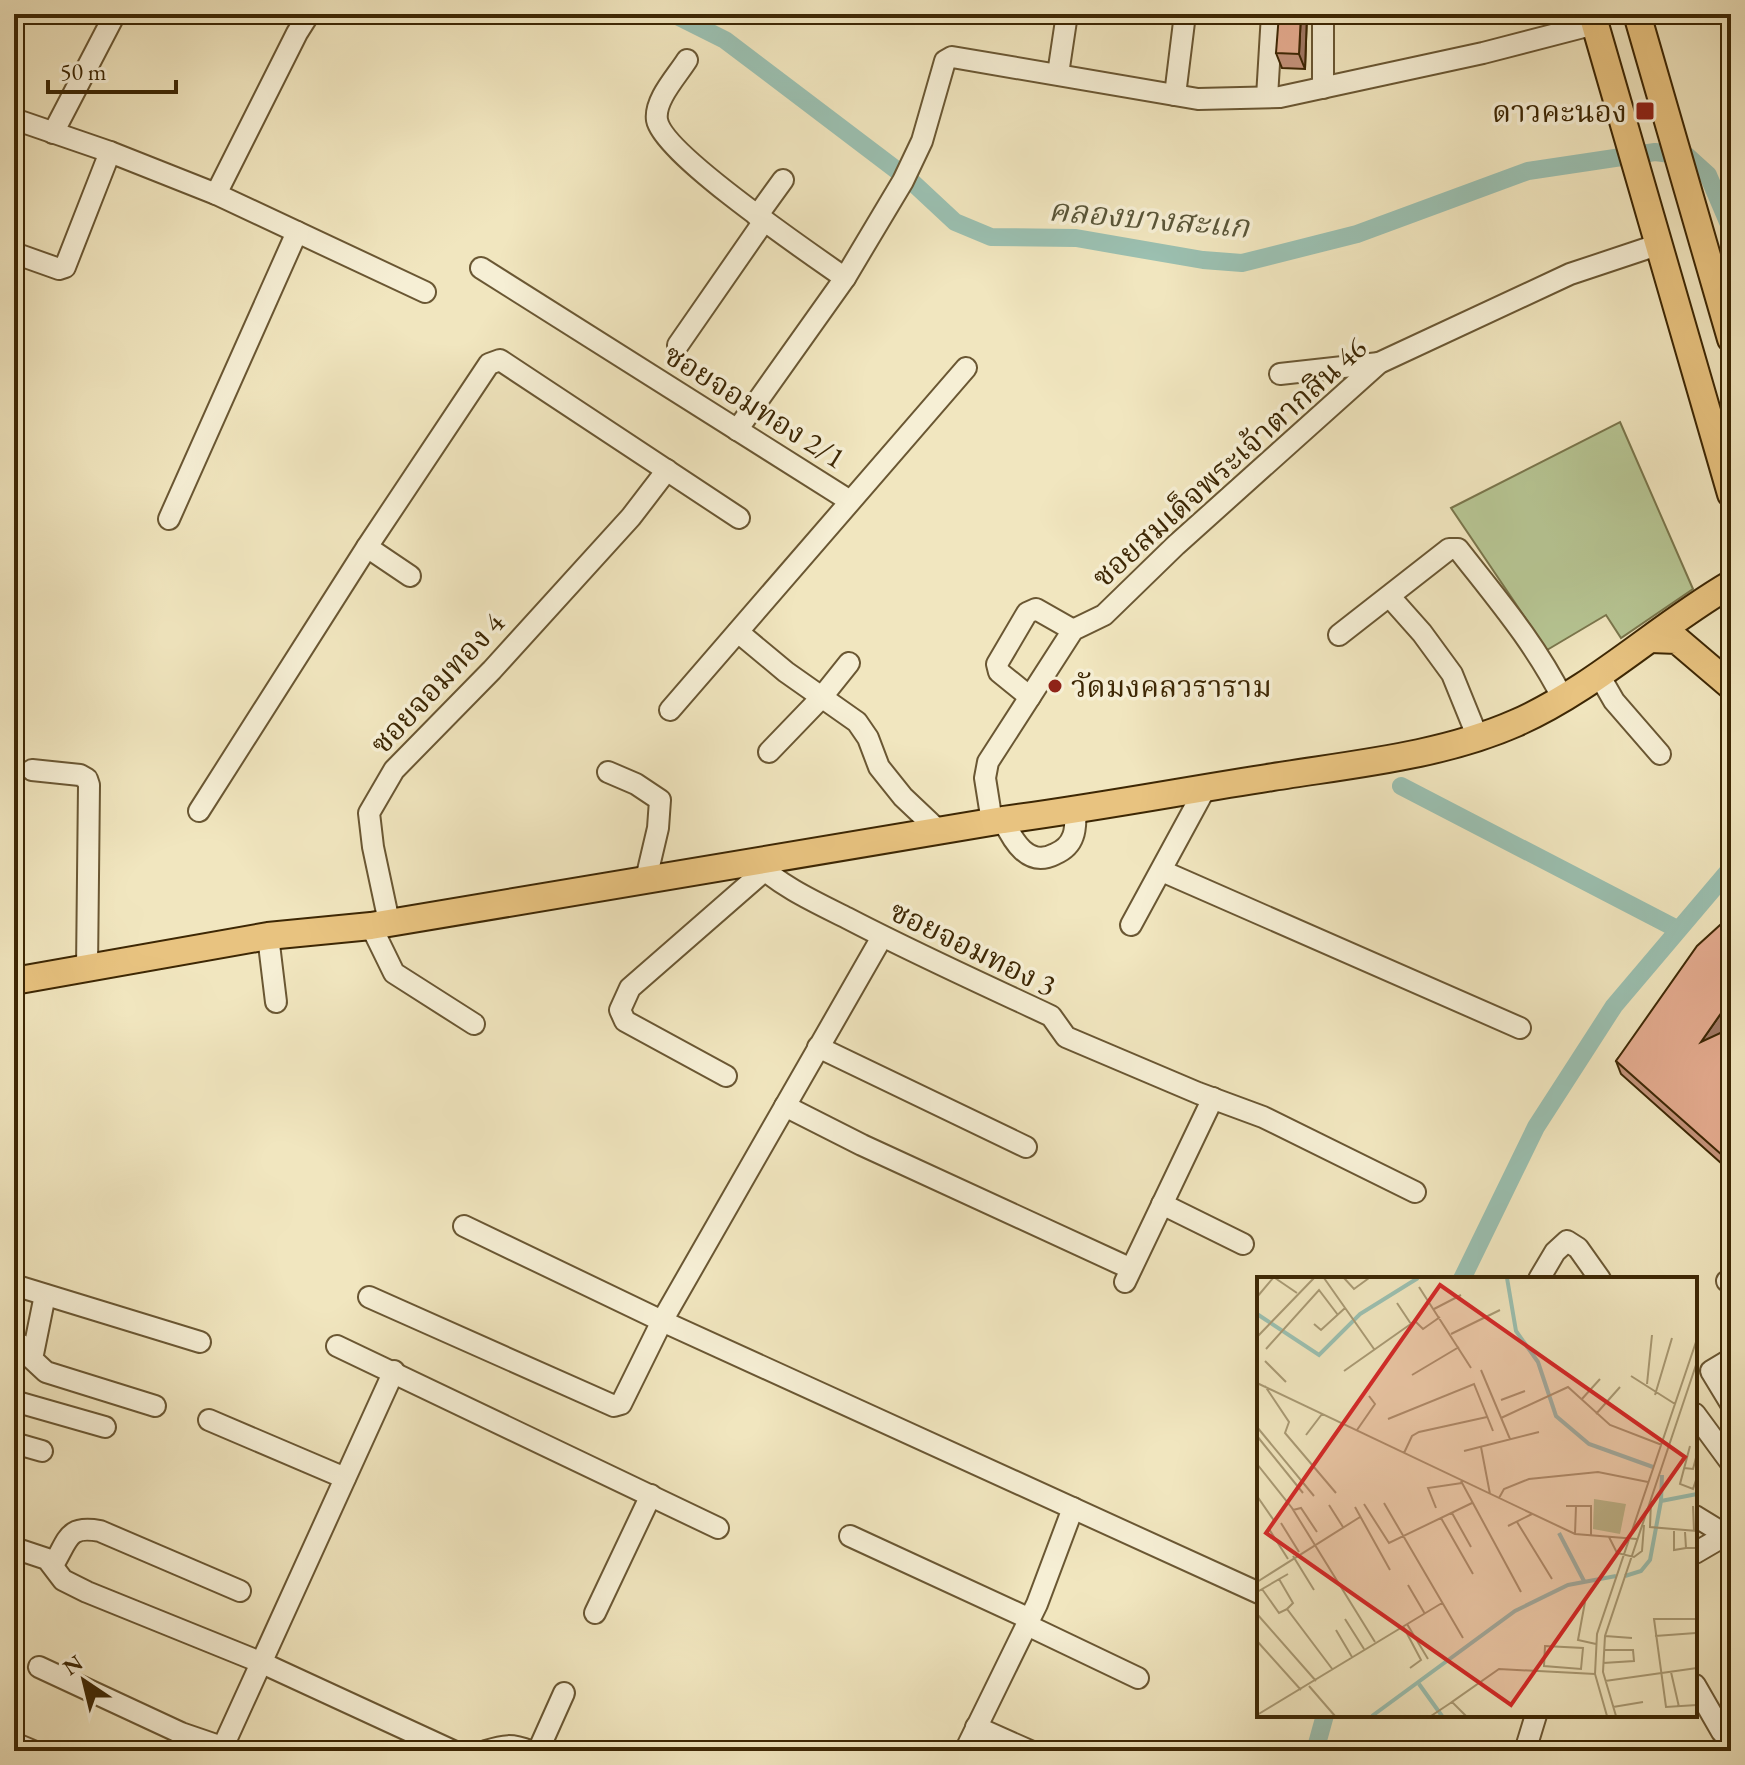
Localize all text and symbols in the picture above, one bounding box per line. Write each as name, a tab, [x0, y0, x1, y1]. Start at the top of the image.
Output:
scale bar	[48, 44, 176, 94]
text: 50 m	[60, 56, 107, 87]
place label: ดาวคะนอง	[1492, 92, 1627, 131]
marker: ดาวคะนอง	[1634, 100, 1656, 122]
water label: คลองบางสะแก	[1047, 188, 1253, 248]
street label: ซอยสมเด็จพระเจ้าตากสิน 46	[1083, 328, 1375, 596]
street label: ซอยจอมทอง 2/1	[657, 335, 853, 477]
street label: ซอยจอมทอง 4	[361, 603, 513, 762]
place label: วัดมงคลวราราม	[1071, 667, 1272, 706]
marker: วัดมงคลวราราม	[1046, 677, 1064, 695]
street label: ซอยจอมทอง 3	[883, 891, 1063, 1005]
inset map	[1257, 1277, 1697, 1717]
north arrow	[44, 1641, 124, 1721]
text: N	[57, 1648, 89, 1682]

